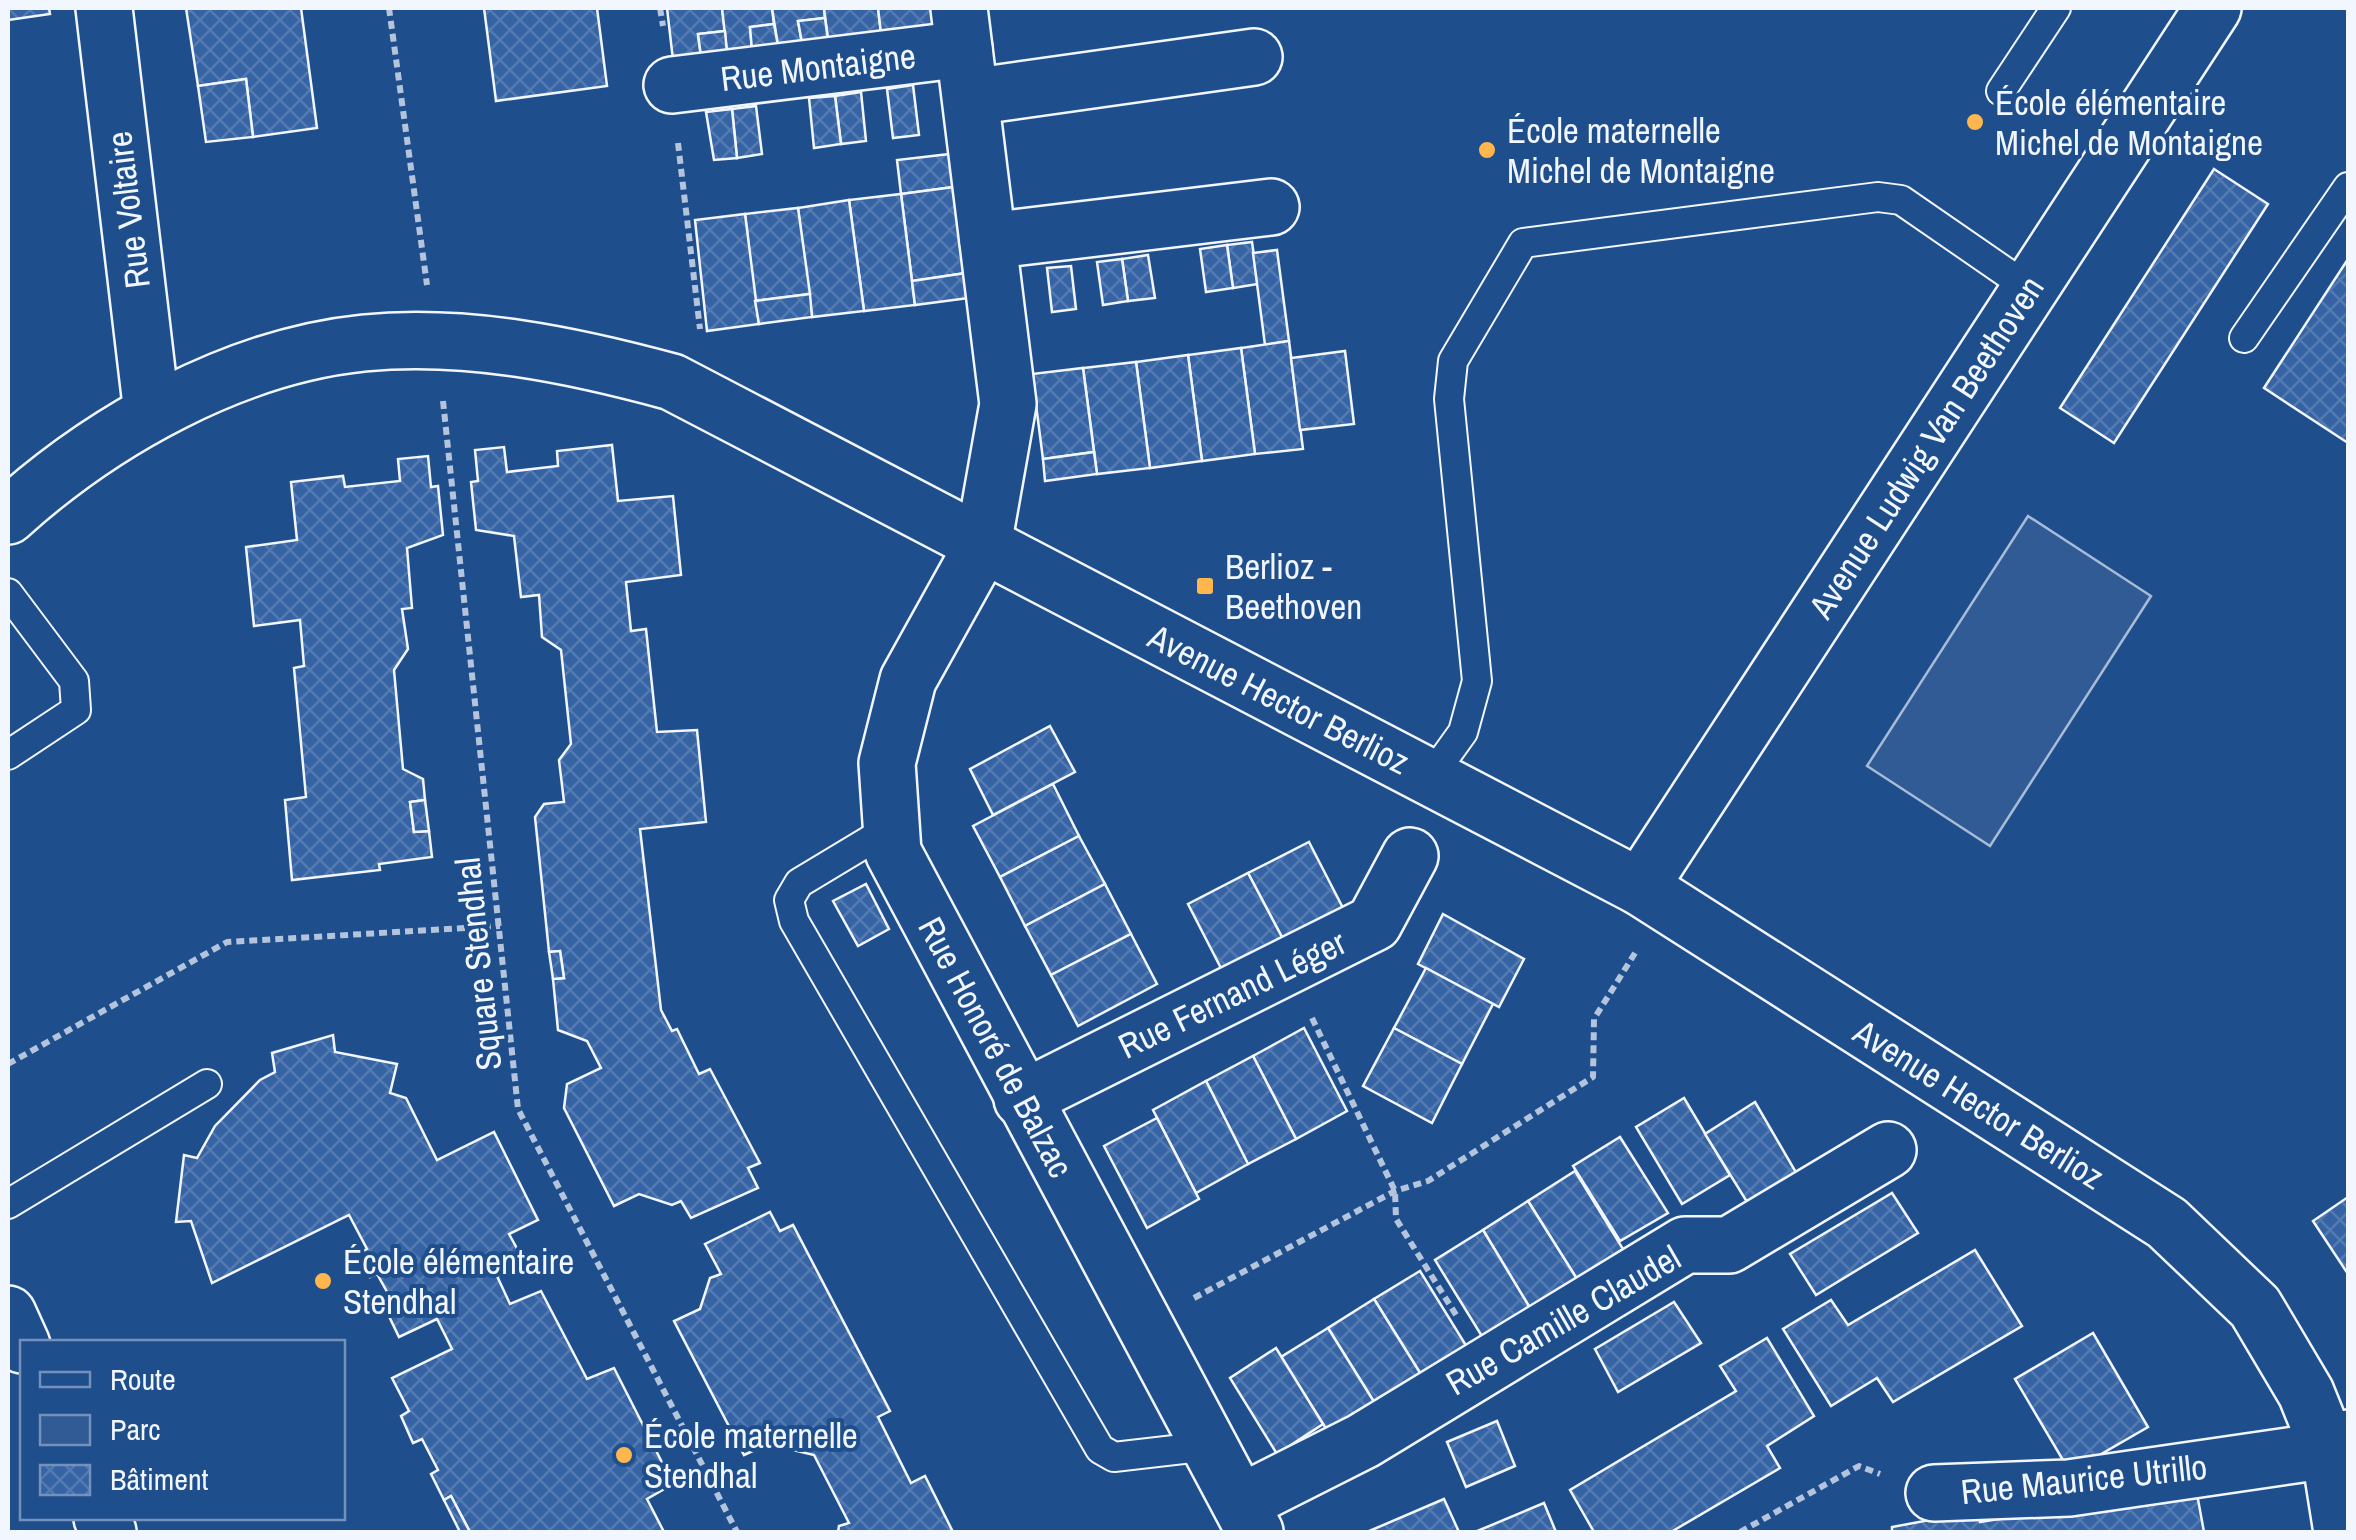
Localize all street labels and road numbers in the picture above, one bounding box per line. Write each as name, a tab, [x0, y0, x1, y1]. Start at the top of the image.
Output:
street label: Rue Montaigne	[718, 32, 918, 102]
street label: Rue Voltaire	[95, 129, 161, 291]
street label: Avenue Ludwig Van Beethoven	[1797, 267, 2055, 628]
street label: Avenue Hector Berlioz	[1140, 613, 1417, 785]
street label: Square Stendhal	[443, 855, 513, 1073]
street label: Rue Honoré de Balzac	[907, 908, 1085, 1186]
street label: Rue Fernand Léger	[1110, 918, 1354, 1069]
street label: Avenue Hector Berlioz	[1844, 1008, 2113, 1200]
street label: Rue Camille Claudel	[1437, 1234, 1689, 1406]
street label: Rue Maurice Utrillo	[1959, 1443, 2209, 1515]

